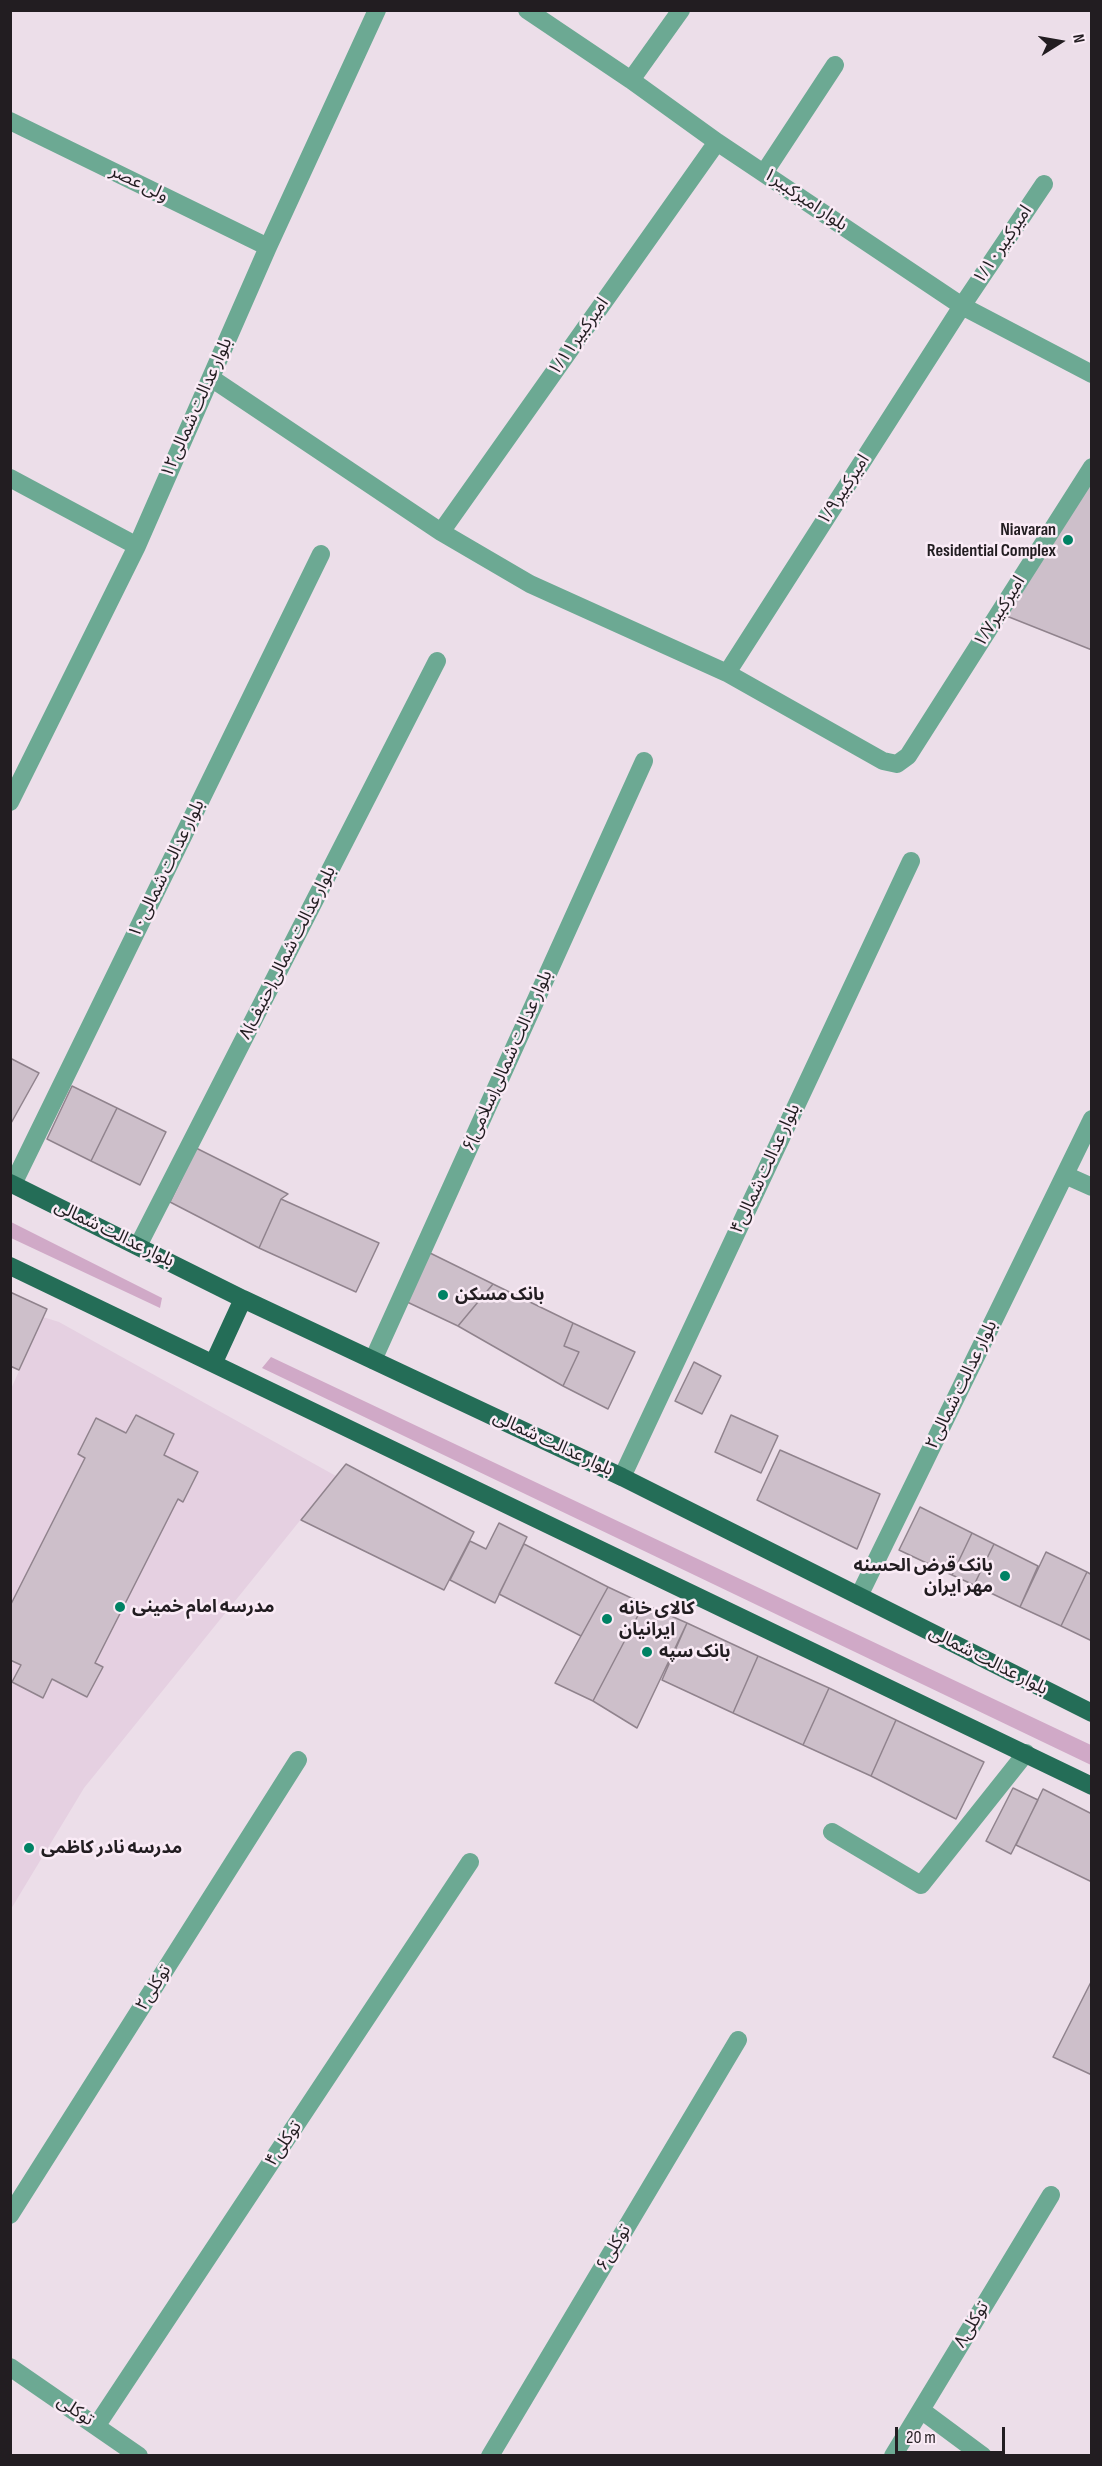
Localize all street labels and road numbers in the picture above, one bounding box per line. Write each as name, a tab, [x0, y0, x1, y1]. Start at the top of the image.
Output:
street label: ولی عصر	[106, 161, 172, 207]
street label: بلوار امیرکبیر۱	[759, 164, 851, 236]
street label: امیرکبیر۱/۱۰	[969, 201, 1037, 289]
street label: امیرکبیر۱/۱۱	[544, 294, 614, 380]
street label: بلوار عدالت شمالی۱۲	[156, 335, 238, 481]
street label: امیرکبیر۱/۹	[813, 451, 875, 529]
street label: امیرکبیر۱/۷	[970, 572, 1030, 652]
street label: بلوار عدالت شمالی۱۰	[124, 796, 210, 942]
street label: ۸بلوار عدالت شمالی(حنیف)	[235, 863, 341, 1043]
street label: ۶بلوار عدالت شمالی(سلامی)	[458, 967, 558, 1155]
street label: بلوار عدالت شمالی۴	[727, 1101, 805, 1237]
street label: بلوار عدالت شمالی	[51, 1196, 177, 1272]
street label: بلوار عدالت شمالی۲	[921, 1317, 1003, 1453]
street label: بلوار عدالت شمالی	[489, 1407, 617, 1481]
street label: بلوار عدالت شمالی	[925, 1622, 1051, 1700]
street label: توکلی۲	[132, 1961, 176, 2015]
street label: توکلی۴	[261, 2117, 307, 2171]
street label: توکلی۶	[592, 2221, 636, 2275]
street label: توکلی۸	[950, 2298, 994, 2352]
street label: توکلی	[52, 2391, 98, 2431]

